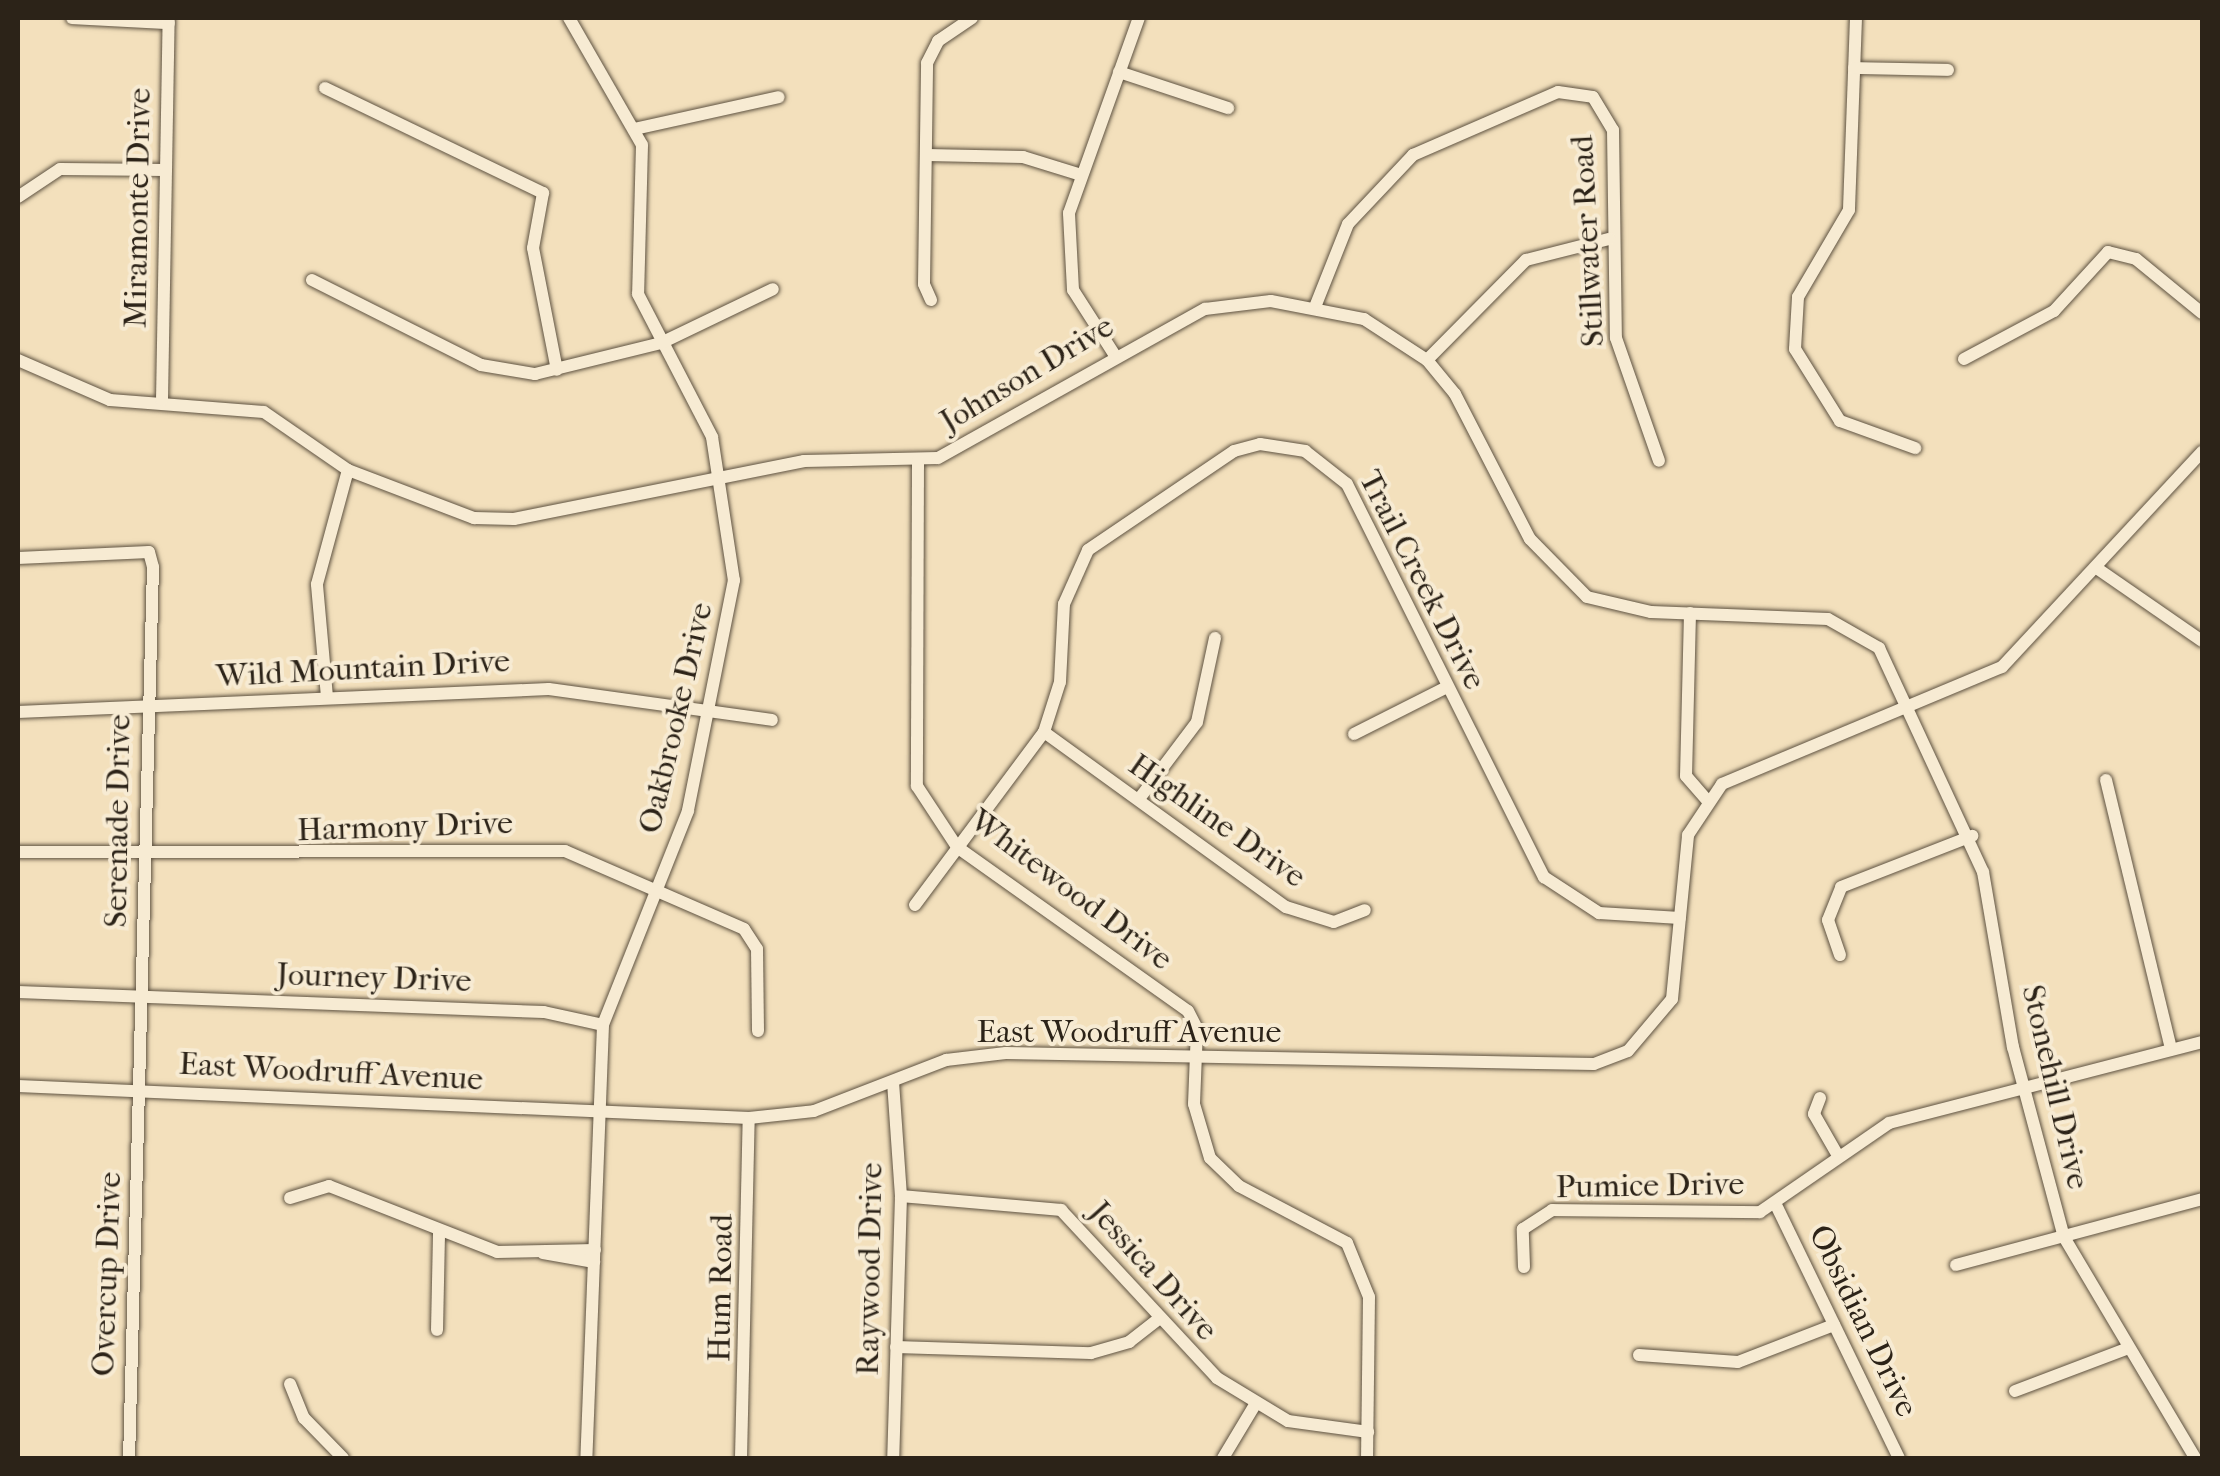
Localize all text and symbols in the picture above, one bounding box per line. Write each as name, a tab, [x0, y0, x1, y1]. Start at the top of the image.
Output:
street label: Miramonte Drive	[117, 88, 159, 328]
street label: Stillwater Road	[1563, 134, 1613, 348]
street label: Johnson Drive	[933, 307, 1121, 441]
street label: Trail Creek Drive	[1350, 464, 1494, 696]
street label: Oakbrooke Drive	[631, 599, 721, 837]
street label: Wild Mountain Drive	[215, 642, 511, 696]
street label: Serenade Drive	[97, 714, 139, 928]
street label: Highline Drive	[1121, 746, 1313, 896]
street label: Whitewood Drive	[962, 801, 1180, 979]
street label: Harmony Drive	[296, 804, 514, 850]
street label: Journey Drive	[276, 955, 472, 1001]
street label: Stonehill Drive	[2013, 981, 2097, 1193]
street label: East Woodruff Avenue	[977, 1013, 1281, 1051]
street label: East Woodruff Avenue	[178, 1045, 484, 1099]
street label: Raywood Drive	[849, 1162, 891, 1376]
street label: Pumice Drive	[1556, 1165, 1744, 1207]
street label: Overcup Drive	[84, 1171, 130, 1377]
street label: Jessica Drive	[1081, 1194, 1225, 1348]
street label: Hum Road	[701, 1214, 741, 1362]
street label: Obsidian Drive	[1800, 1219, 1926, 1423]

